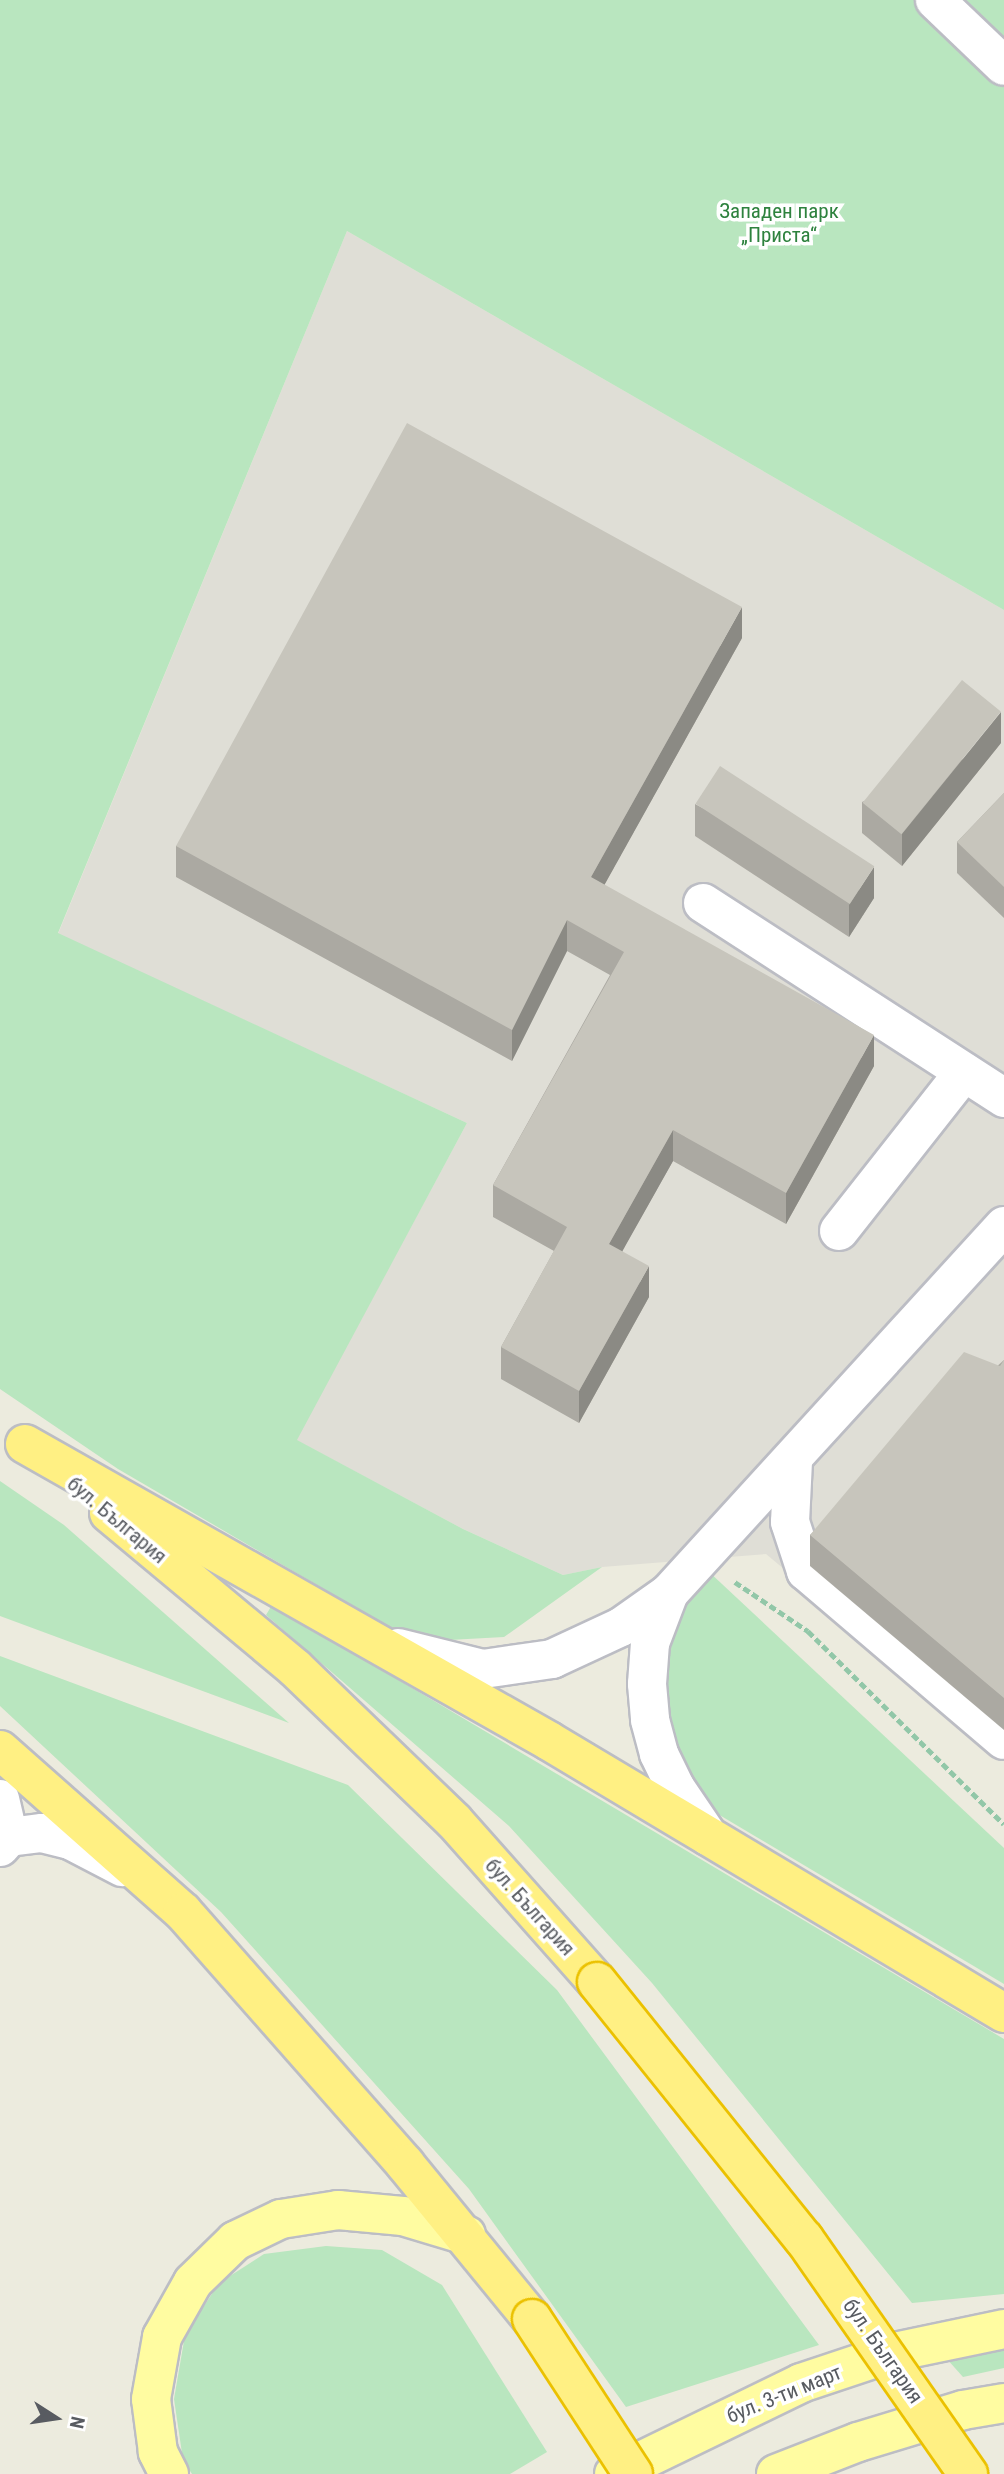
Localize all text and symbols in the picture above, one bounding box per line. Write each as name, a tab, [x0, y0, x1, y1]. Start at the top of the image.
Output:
park label: Западен парк „Приста“	[719, 198, 839, 248]
street label: бул. България	[62, 1471, 172, 1569]
street label: бул. България	[480, 1853, 580, 1961]
street label: бул. България	[838, 2294, 928, 2408]
street label: бул. 3-ти март	[723, 2360, 845, 2428]
north arrow	[21, 2383, 91, 2453]
text: N	[65, 2414, 89, 2431]

